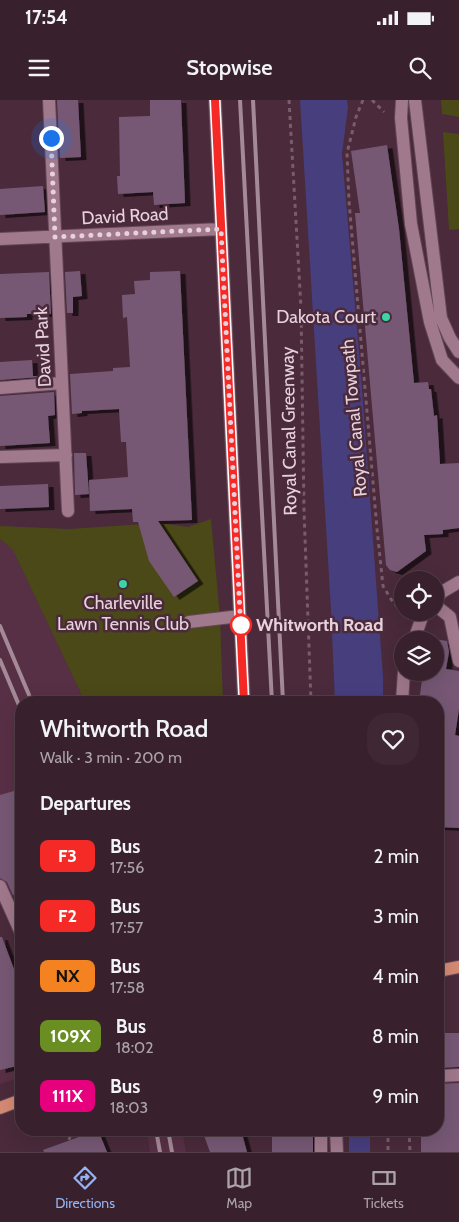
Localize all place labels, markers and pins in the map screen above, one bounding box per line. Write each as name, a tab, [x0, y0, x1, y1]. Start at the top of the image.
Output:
place label: Dakota Court	[276, 306, 376, 328]
marker: Dakota Court	[380, 311, 392, 323]
marker: Charleville Lawn Tennis Club	[117, 578, 129, 590]
place label: Charleville Lawn Tennis Club	[57, 592, 189, 635]
marker: Whitworth Road	[230, 614, 252, 636]
place label: Whitworth Road	[256, 614, 384, 636]

